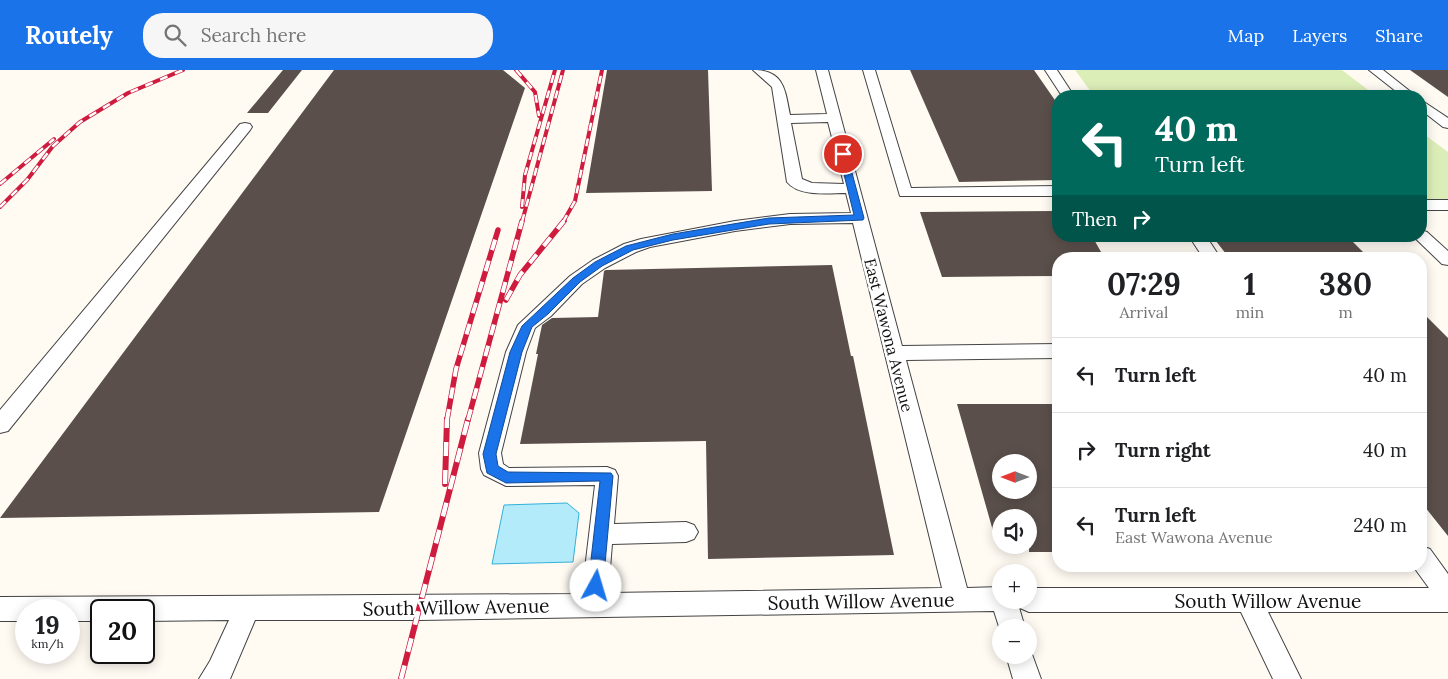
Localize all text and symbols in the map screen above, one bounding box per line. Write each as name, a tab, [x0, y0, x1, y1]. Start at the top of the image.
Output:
search box	[143, 13, 493, 58]
text: Routely	[25, 20, 113, 51]
icon: search	[161, 21, 189, 49]
text: Search here	[201, 23, 306, 47]
text: Map	[1228, 24, 1264, 47]
text: Layers	[1292, 24, 1347, 47]
text: Share	[1375, 24, 1423, 47]
text: 40 m	[1155, 106, 1238, 151]
icon: left	[1072, 110, 1137, 175]
pin	[822, 133, 864, 175]
icon: arrive	[829, 140, 857, 168]
text: Turn left	[1155, 150, 1245, 178]
icon: right	[1127, 205, 1155, 233]
text: Then	[1072, 207, 1117, 231]
street label: East Wawona Avenue	[860, 256, 918, 414]
text: 07:29	[1107, 265, 1181, 303]
text: 1	[1244, 265, 1256, 303]
text: 380	[1319, 265, 1372, 303]
text: Arrival	[1119, 302, 1168, 322]
text: min	[1236, 302, 1264, 322]
text: m	[1338, 302, 1353, 322]
icon: left	[1072, 361, 1100, 389]
text: Turn left	[1115, 363, 1196, 387]
text: 40 m	[1363, 363, 1407, 387]
icon: right	[1072, 436, 1100, 464]
text: Turn right	[1115, 438, 1211, 462]
text: 40 m	[1363, 438, 1407, 462]
north arrow	[992, 454, 1038, 499]
map controls	[992, 454, 1037, 664]
text: Turn left	[1115, 503, 1196, 527]
button: sound	[992, 509, 1037, 554]
icon: left	[1072, 511, 1100, 539]
text: 240 m	[1353, 513, 1407, 537]
text: East Wawona Avenue	[1115, 527, 1273, 547]
position arrow	[569, 559, 621, 611]
button: +	[992, 564, 1037, 609]
street label: South Willow Avenue	[767, 587, 955, 615]
street label: South Willow Avenue	[1175, 589, 1361, 613]
street label: South Willow Avenue	[362, 593, 550, 621]
speed limit sign: 20	[90, 599, 155, 664]
text: 19	[35, 609, 60, 641]
button: −	[992, 619, 1037, 664]
text: km/h	[31, 636, 64, 651]

